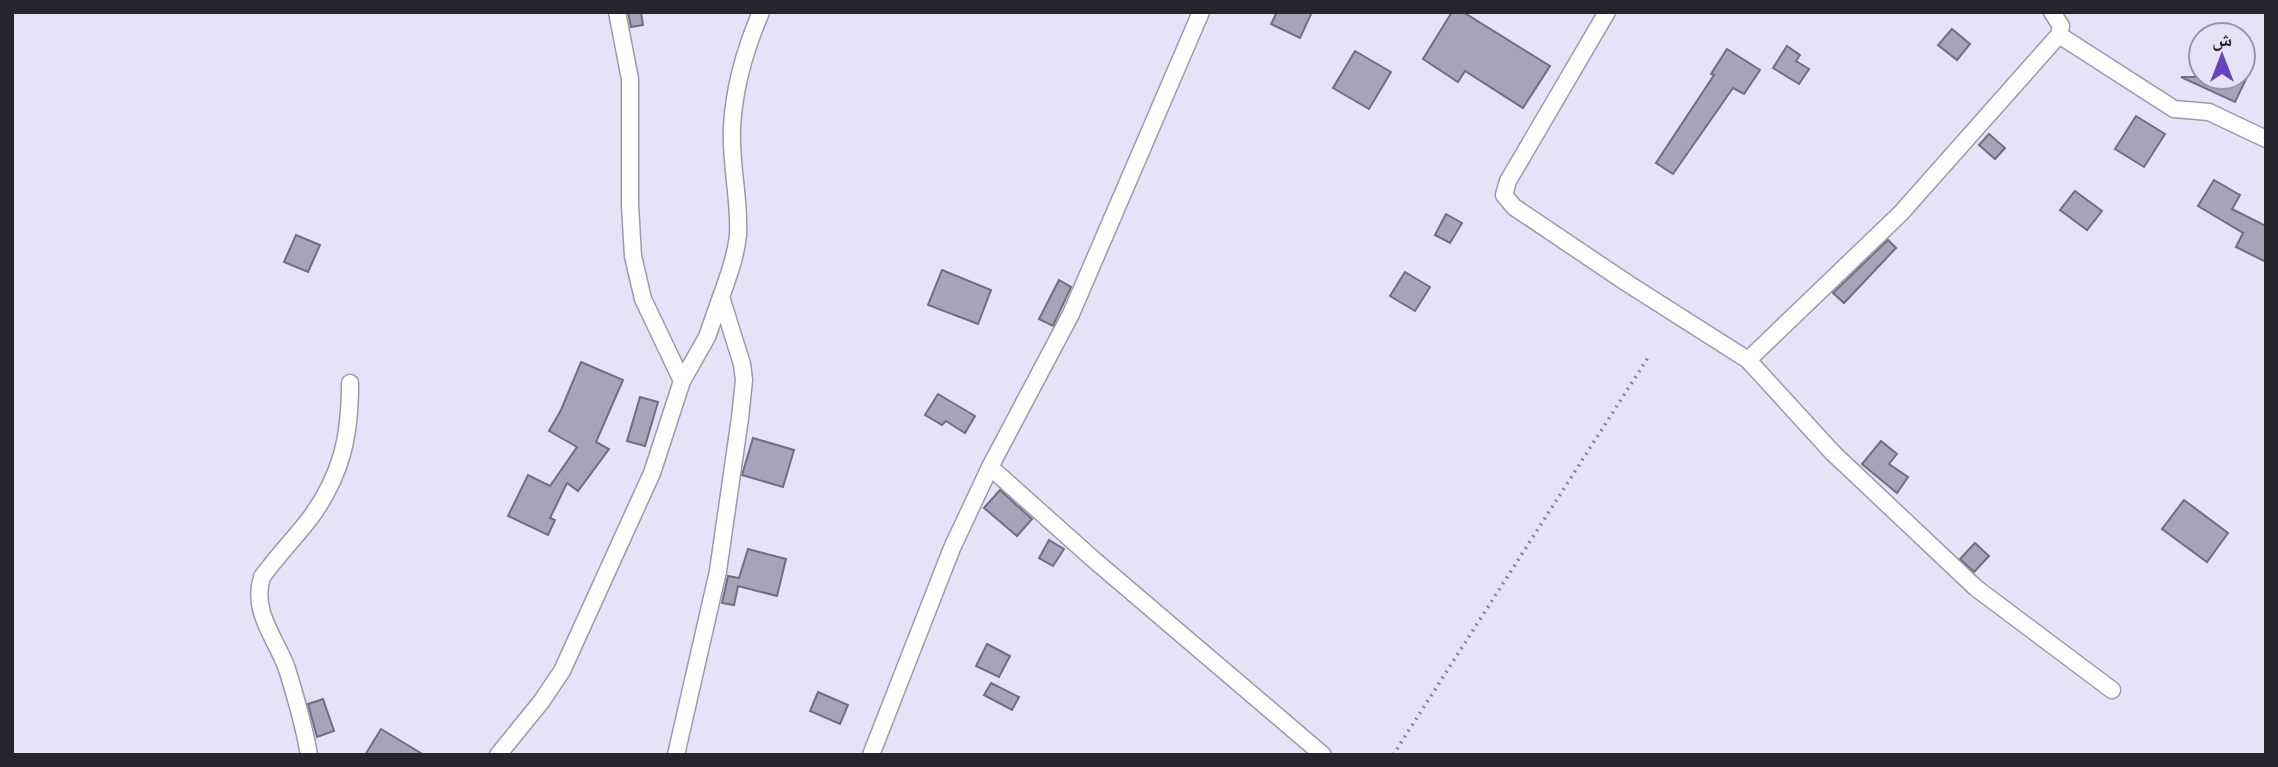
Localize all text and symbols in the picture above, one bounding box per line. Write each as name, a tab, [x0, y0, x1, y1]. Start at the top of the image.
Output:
north arrow	[2187, 21, 2257, 91]
text: ش	[2212, 29, 2232, 53]

